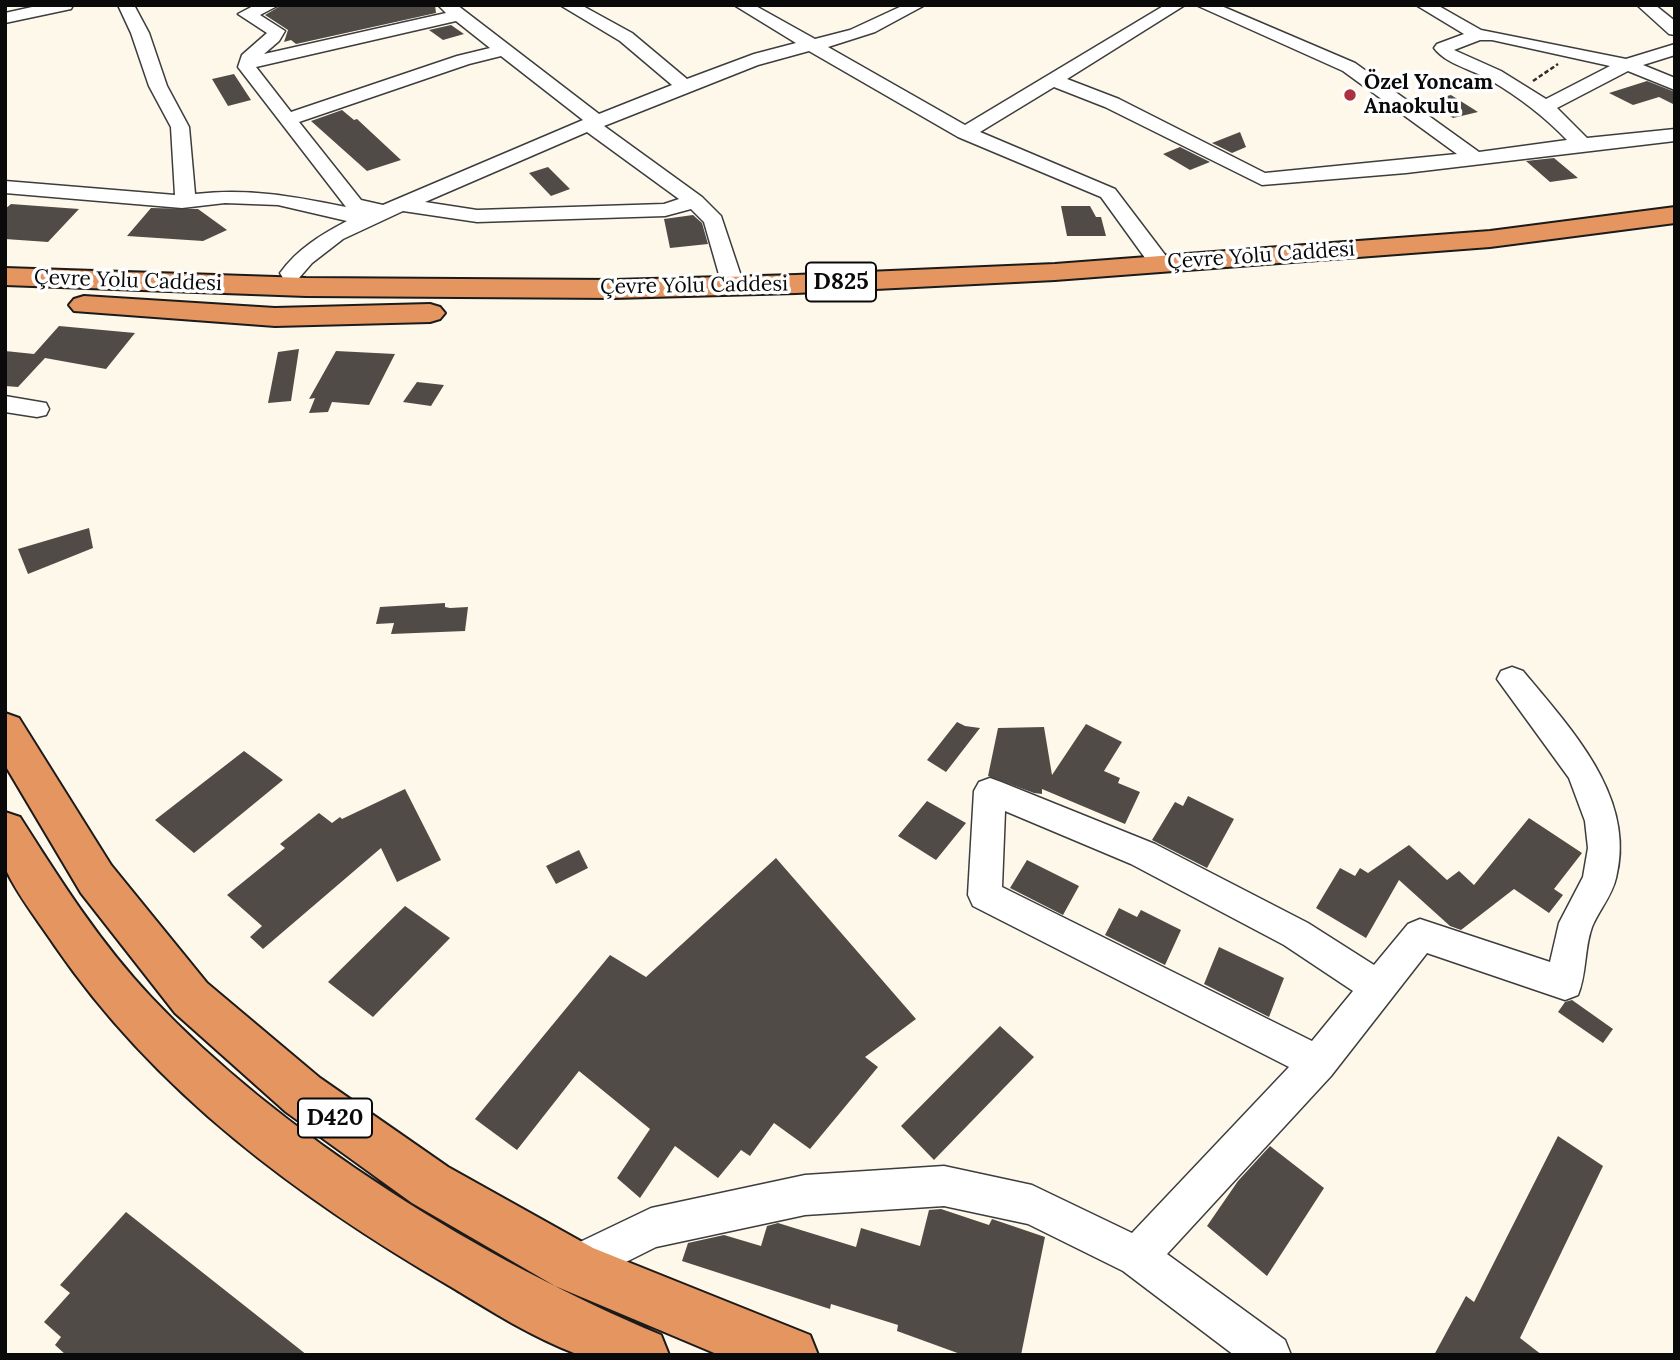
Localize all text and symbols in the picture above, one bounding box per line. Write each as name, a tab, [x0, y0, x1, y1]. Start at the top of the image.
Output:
place label: Özel Yoncam Anaokulu	[1364, 70, 1493, 120]
marker: Özel Yoncam Anaokulu	[1342, 87, 1358, 103]
street label: Çevre Yolu Caddesi	[1166, 237, 1356, 275]
road number: D825	[806, 262, 876, 302]
street label: Çevre Yolu Caddesi	[34, 265, 222, 297]
street label: Çevre Yolu Caddesi	[600, 272, 788, 300]
road number: D420	[298, 1098, 372, 1138]

